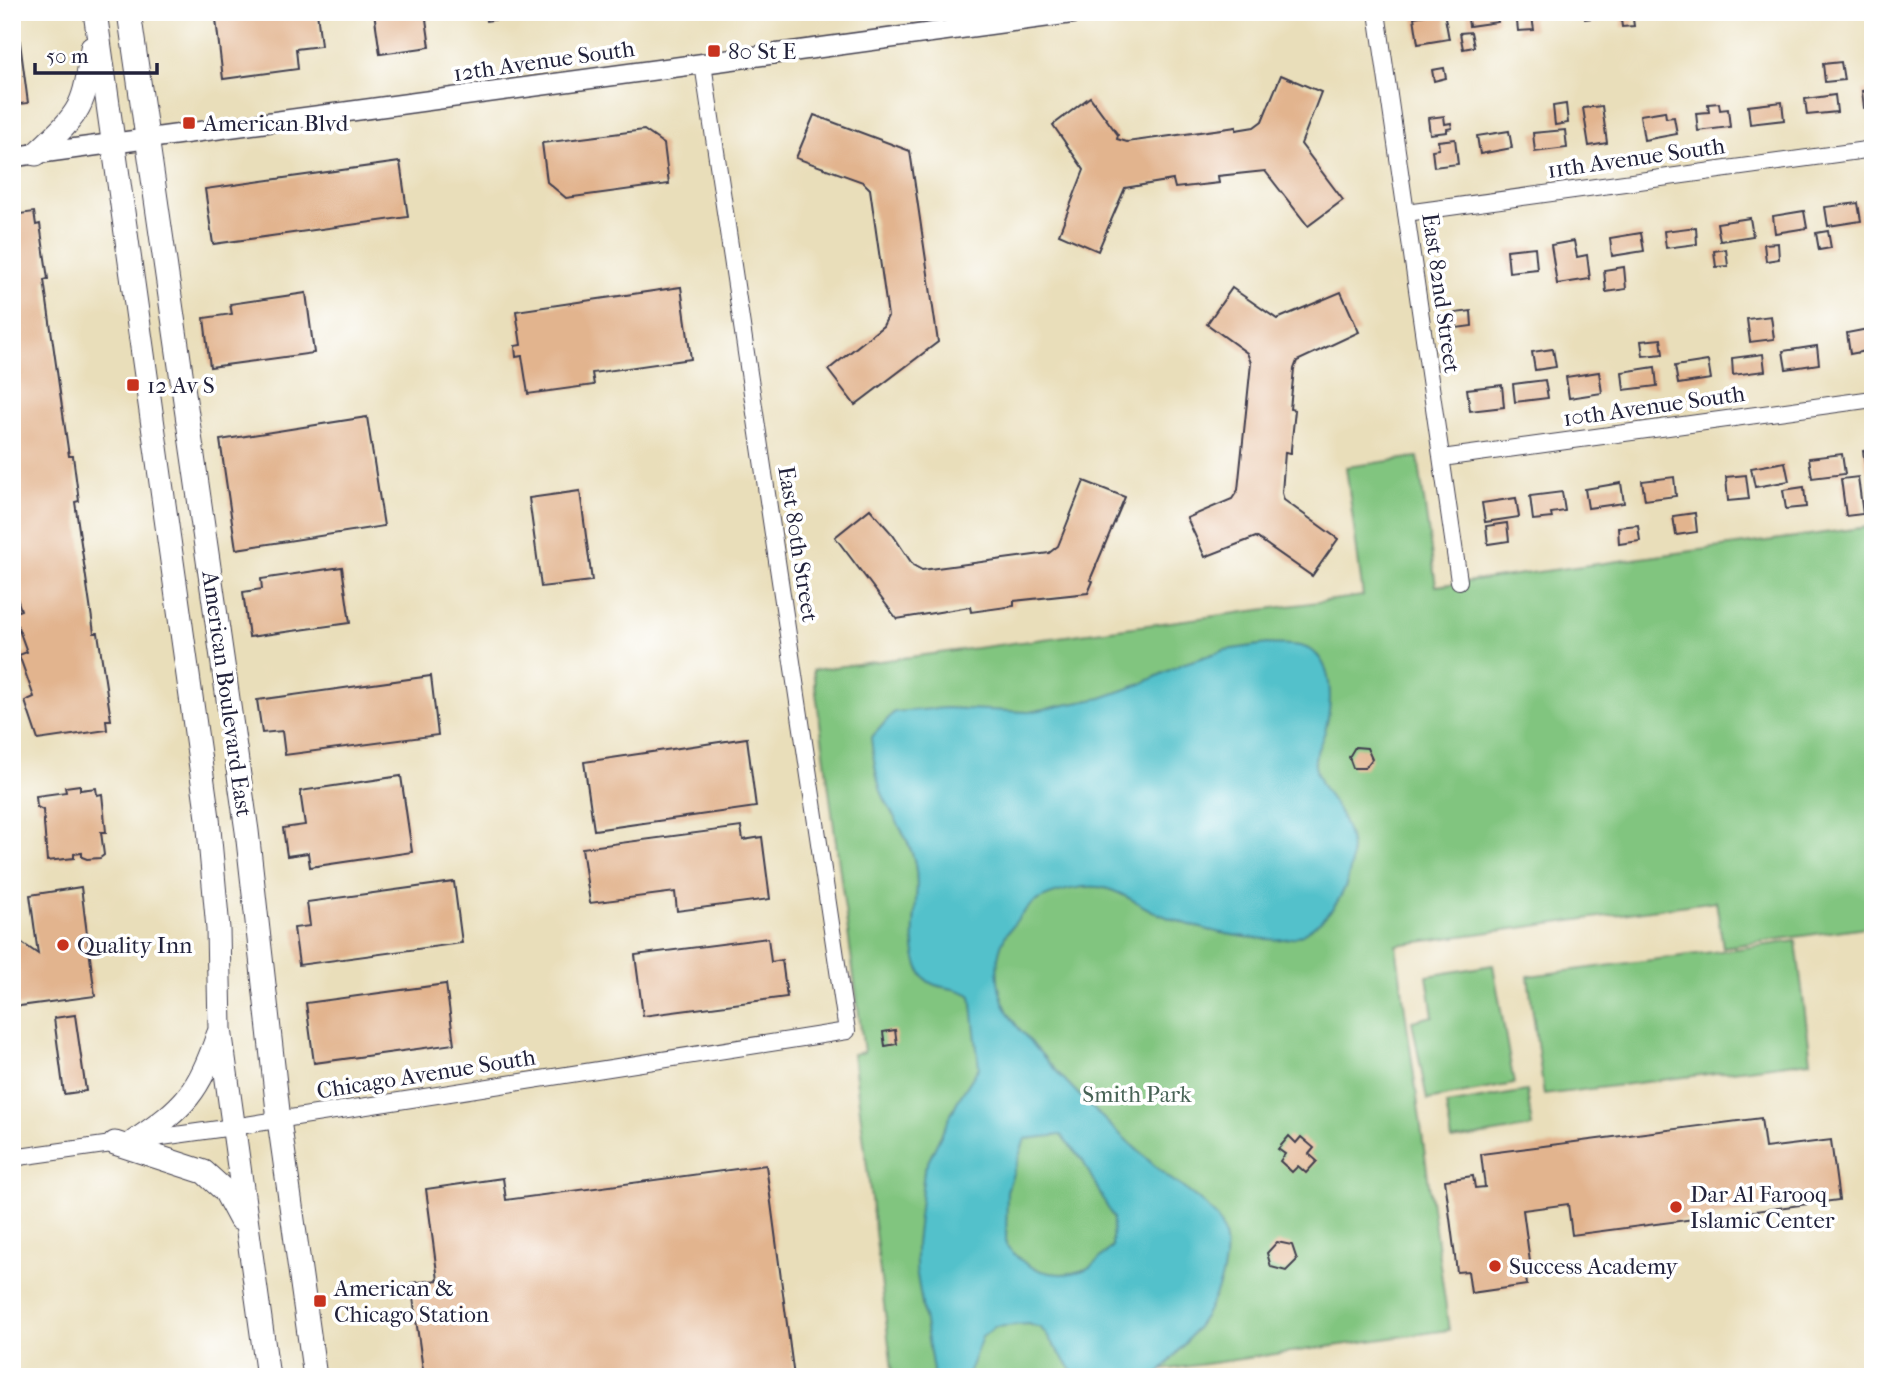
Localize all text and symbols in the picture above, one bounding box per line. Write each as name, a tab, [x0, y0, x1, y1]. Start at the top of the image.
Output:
scale bar	[35, 32, 158, 76]
street label: 12th Avenue South	[452, 35, 636, 87]
place label: 80 St E	[728, 38, 796, 65]
marker: 80 St E	[706, 43, 722, 59]
text: 50 m	[46, 44, 89, 68]
place label: American Blvd	[202, 110, 349, 137]
marker: American Blvd	[181, 115, 197, 131]
street label: 11th Avenue South	[1545, 132, 1727, 184]
street label: East 82nd Street	[1416, 211, 1466, 375]
place label: 12 Av S	[147, 372, 215, 399]
marker: 12 Av S	[125, 377, 141, 393]
street label: 10th Avenue South	[1561, 380, 1747, 432]
street label: East 80th Street	[772, 464, 824, 624]
street label: American Boulevard East	[196, 568, 258, 819]
place label: Quality Inn	[77, 932, 193, 959]
marker: Quality Inn	[55, 937, 71, 953]
street label: Chicago Avenue South	[315, 1043, 537, 1105]
park label: Smith Park	[1082, 1081, 1193, 1108]
place label: Dar Al Farooq Islamic Center	[1690, 1181, 1835, 1234]
marker: Dar Al Farooq Islamic Center	[1668, 1199, 1684, 1215]
place label: Success Academy	[1509, 1253, 1678, 1280]
marker: Success Academy	[1487, 1258, 1503, 1274]
place label: American & Chicago Station	[333, 1275, 490, 1328]
marker: American & Chicago Station	[312, 1293, 328, 1309]

